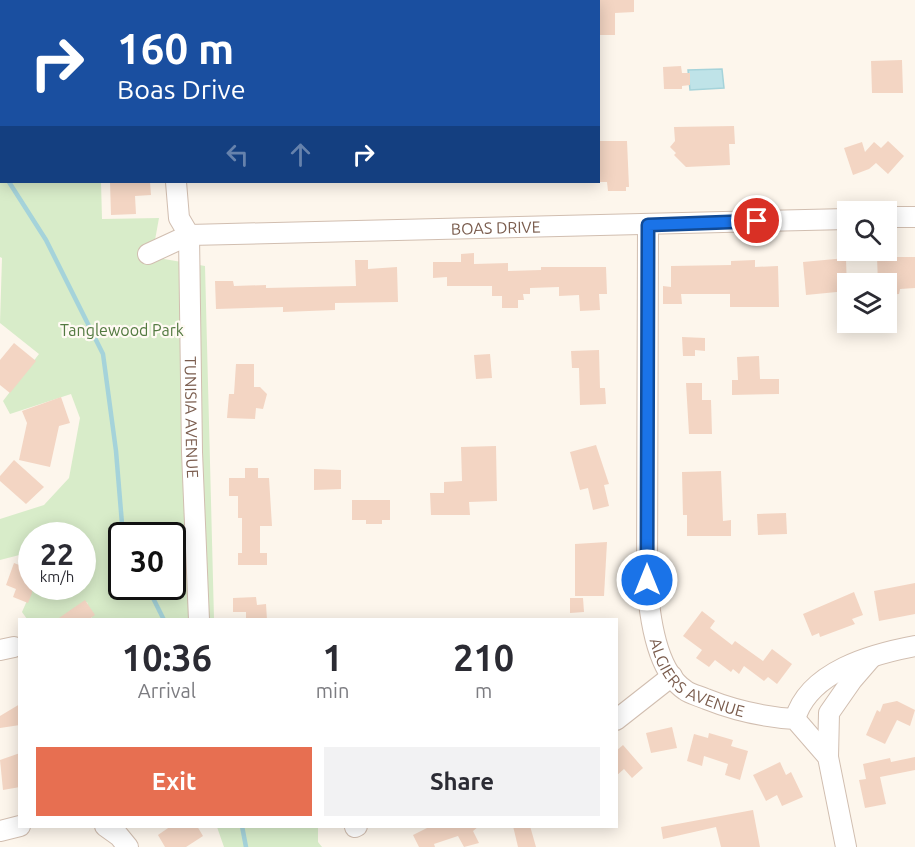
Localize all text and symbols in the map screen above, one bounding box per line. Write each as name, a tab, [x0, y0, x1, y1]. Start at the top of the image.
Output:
icon: right	[18, 24, 96, 102]
text: 160 m	[117, 25, 234, 72]
text: Boas Drive	[117, 74, 246, 104]
icon: left	[221, 138, 254, 171]
icon: ahead	[284, 138, 317, 171]
icon: right	[347, 138, 380, 171]
pin	[731, 195, 782, 246]
map controls	[837, 201, 897, 333]
button: search	[837, 201, 897, 261]
icon: arrive	[740, 204, 773, 237]
street label: BOAS DRIVE	[451, 217, 541, 238]
button: layers	[837, 273, 897, 333]
park label: Tanglewood Park	[60, 321, 184, 339]
street label: TUNISIA AVENUE	[182, 356, 202, 479]
speed limit sign: 30	[108, 522, 186, 600]
text: 22	[40, 537, 74, 571]
position arrow	[615, 548, 679, 612]
text: km/h	[40, 568, 74, 585]
street label: ALGIERS AVENUE	[647, 636, 747, 720]
text: 10:36	[122, 637, 212, 678]
text: 1	[322, 637, 343, 678]
text: 210	[453, 637, 514, 678]
text: Arrival	[138, 679, 196, 702]
text: min	[316, 679, 349, 702]
text: m	[475, 679, 492, 702]
button: Exit	[36, 747, 312, 816]
button: Share	[324, 747, 600, 816]

